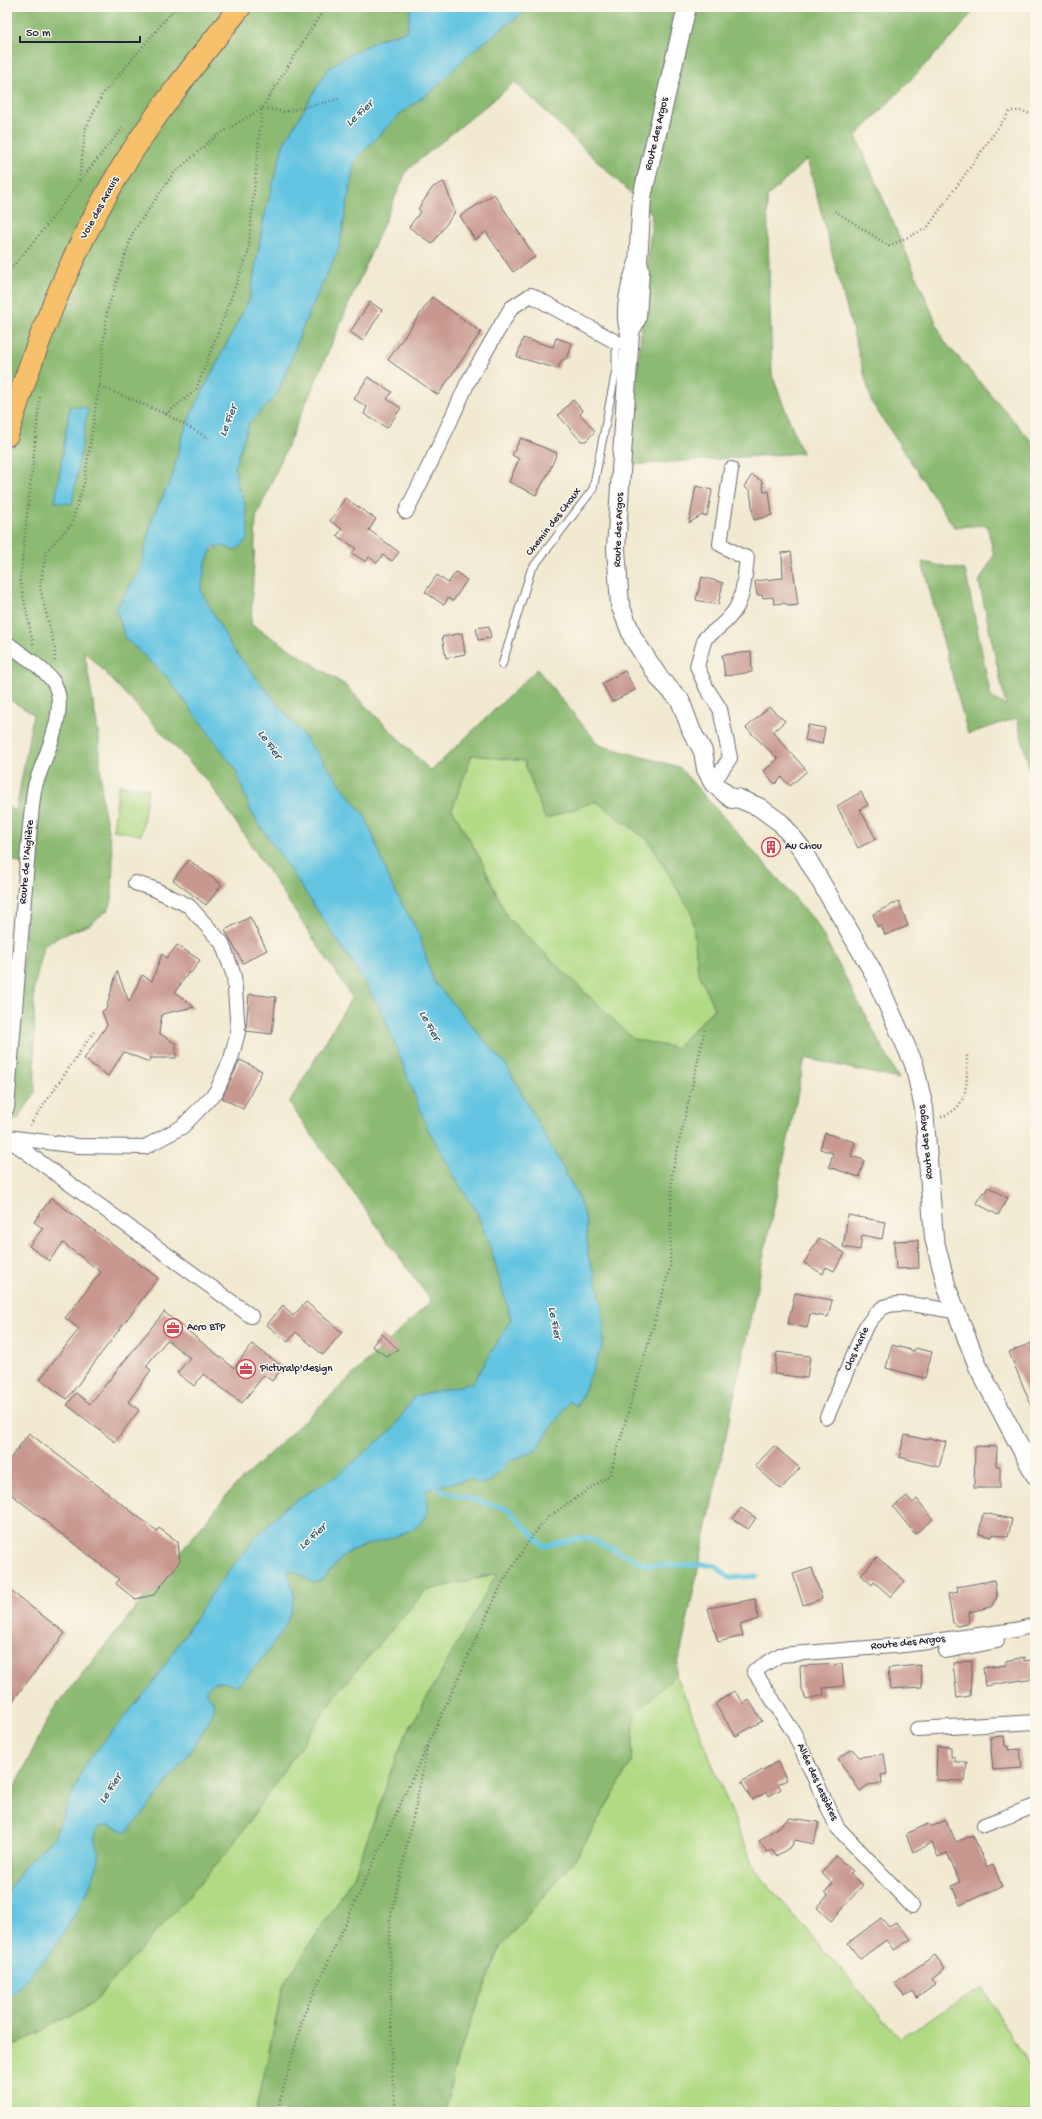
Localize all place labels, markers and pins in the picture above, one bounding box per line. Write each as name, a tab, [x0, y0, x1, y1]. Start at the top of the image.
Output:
building icon: Au Chou	[760, 836, 782, 858]
place label: Au Chou	[785, 841, 822, 853]
office icon: Acro BTP	[162, 1317, 184, 1339]
place label: Acro BTP	[187, 1322, 226, 1334]
office icon: Picturalp'design	[235, 1358, 257, 1380]
place label: Picturalp'design	[259, 1363, 333, 1375]

